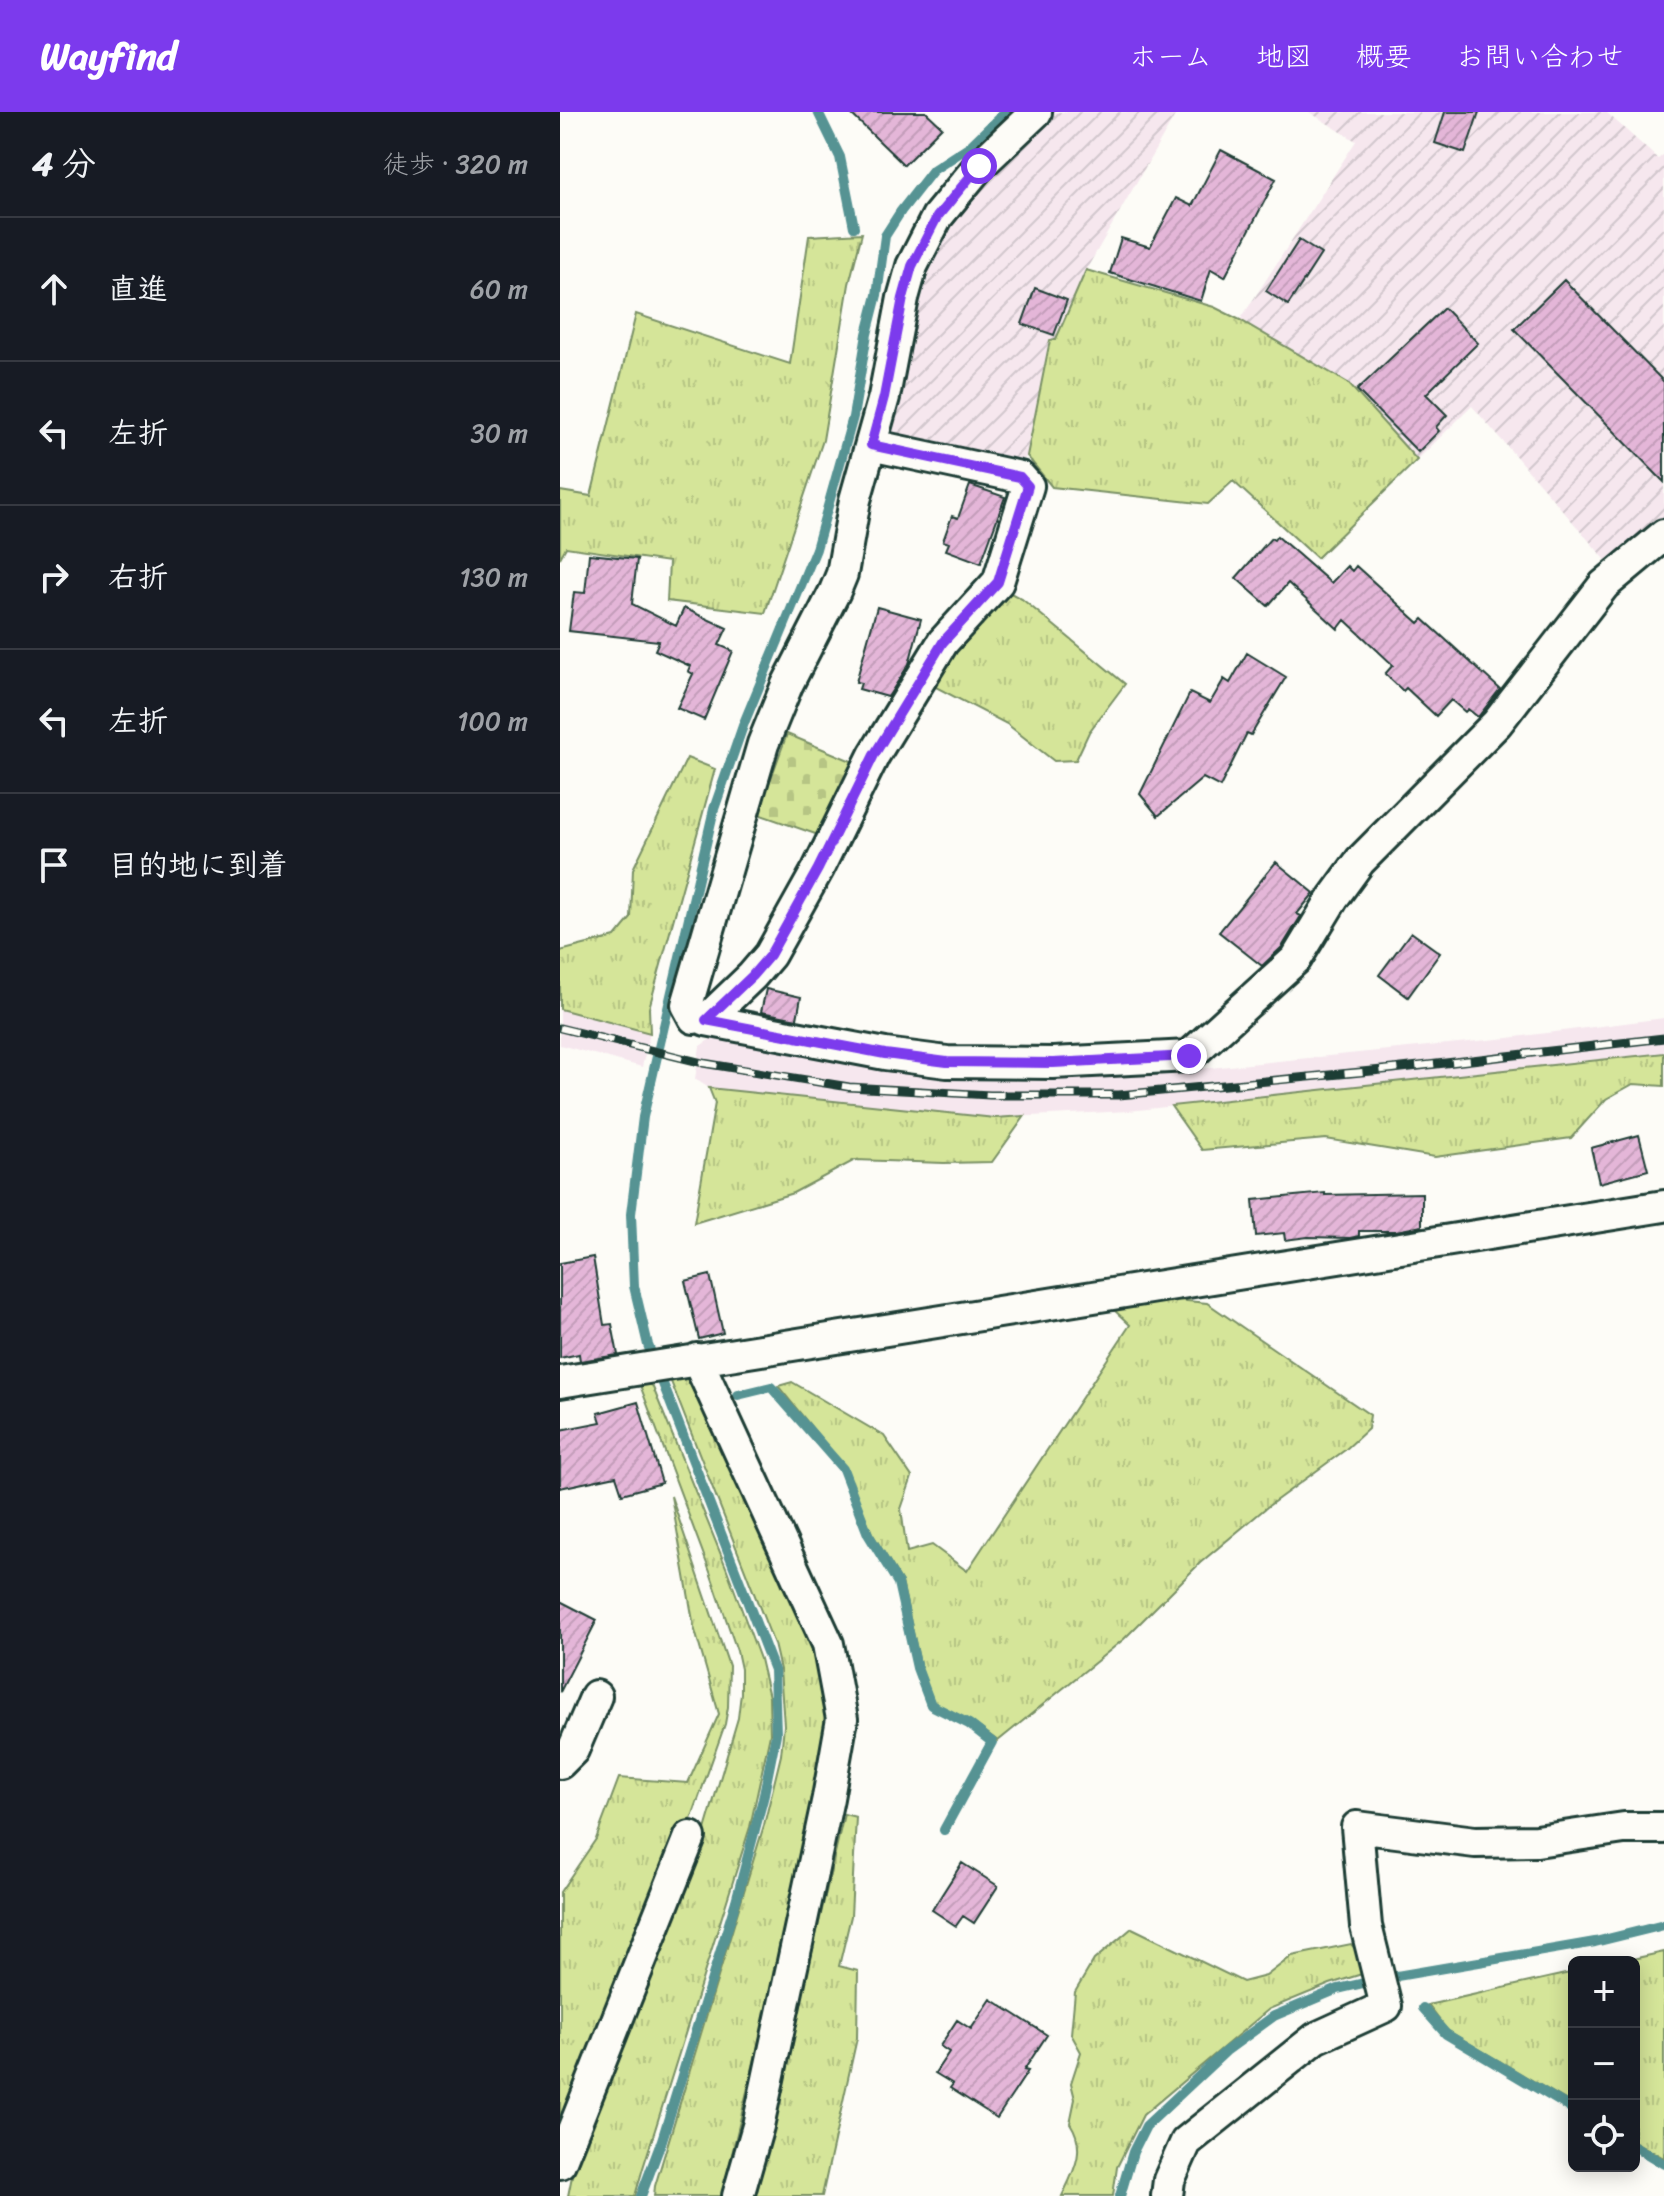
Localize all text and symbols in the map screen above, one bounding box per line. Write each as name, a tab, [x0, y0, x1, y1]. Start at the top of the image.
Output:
text: Wayfind	[40, 23, 177, 90]
text: ホーム	[1129, 32, 1212, 81]
text: 地図	[1256, 32, 1312, 81]
text: 概要	[1356, 32, 1412, 81]
text: お問い合わせ	[1456, 32, 1624, 81]
text: 4 分	[32, 134, 96, 194]
text: 徒歩 · 320 m	[383, 141, 528, 187]
route start	[961, 148, 997, 184]
text: 直進	[108, 262, 168, 316]
text: 60 m	[470, 266, 528, 312]
icon: ahead	[32, 267, 76, 311]
text: 左折	[108, 406, 168, 460]
text: 30 m	[471, 410, 528, 456]
icon: left	[32, 411, 76, 455]
text: 右折	[108, 550, 168, 604]
text: 130 m	[459, 554, 528, 600]
icon: right	[32, 555, 76, 599]
text: 左折	[108, 694, 168, 748]
text: 100 m	[457, 698, 528, 744]
icon: left	[32, 699, 76, 743]
text: 目的地に到着	[108, 838, 288, 892]
icon: arrive	[32, 843, 76, 887]
route end	[1171, 1038, 1207, 1074]
map controls	[1568, 1956, 1640, 2172]
button: +	[1568, 1956, 1640, 2028]
button: −	[1568, 2028, 1640, 2100]
button: locate	[1568, 2100, 1640, 2172]

